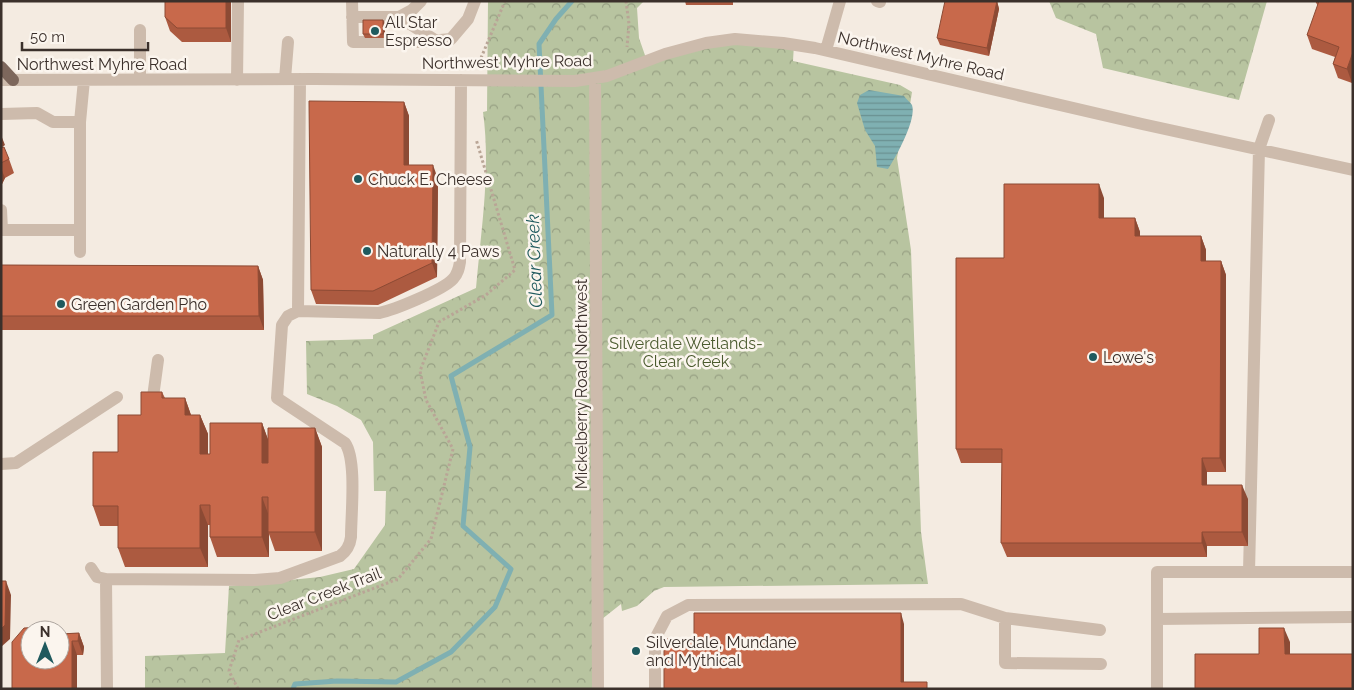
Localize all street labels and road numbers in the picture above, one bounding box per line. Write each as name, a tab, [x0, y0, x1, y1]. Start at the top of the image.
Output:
street label: Northwest Myhre Road	[836, 28, 1006, 84]
street label: Northwest Myhre Road	[422, 51, 592, 73]
street label: Northwest Myhre Road	[17, 55, 187, 74]
street label: Mickelberry Road Northwest	[572, 278, 591, 489]
street label: Clear Creek Trail	[264, 563, 384, 624]

